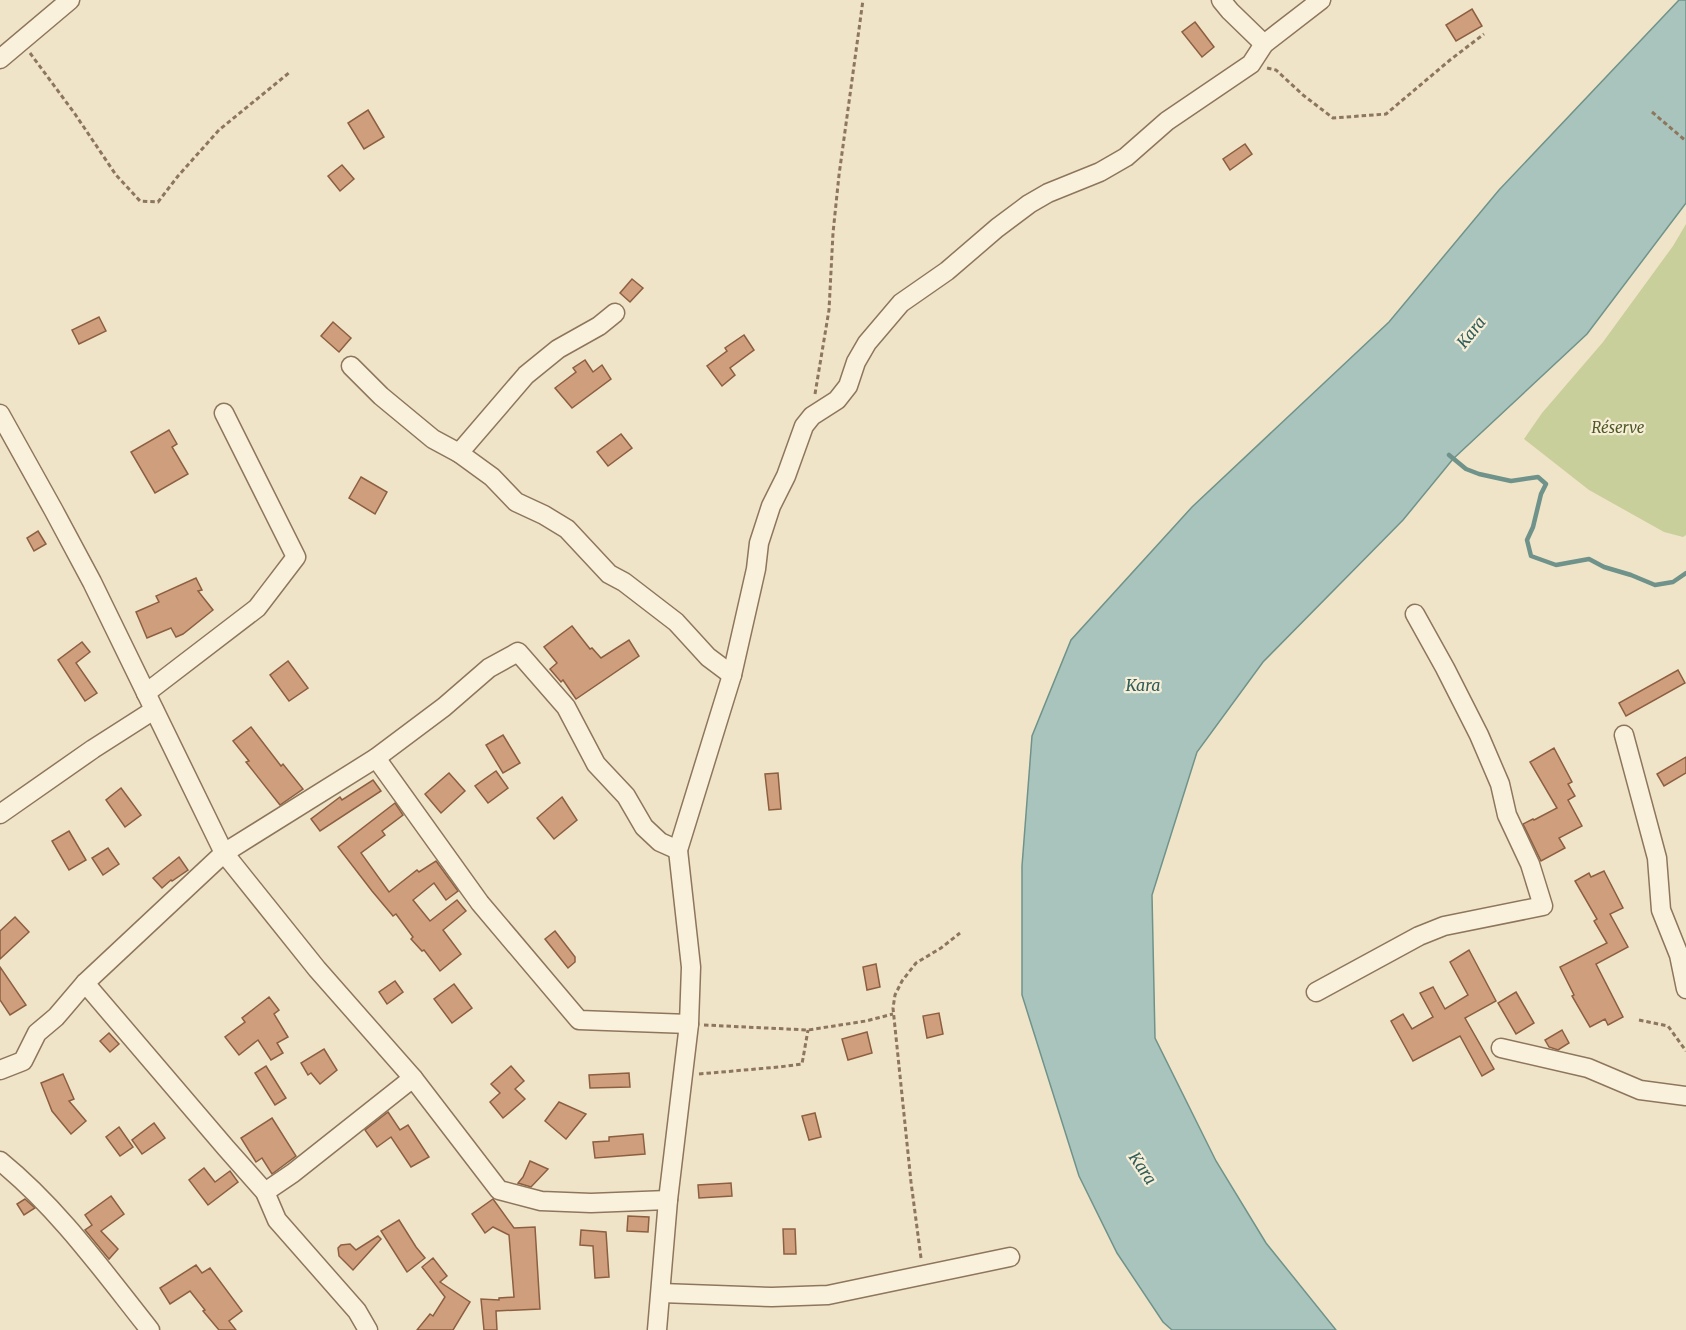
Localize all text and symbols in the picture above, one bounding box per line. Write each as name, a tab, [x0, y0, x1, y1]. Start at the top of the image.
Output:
water label: Kara	[1452, 312, 1490, 353]
park label: Réserve	[1591, 418, 1645, 437]
water label: Kara	[1125, 675, 1160, 695]
water label: Kara	[1124, 1147, 1161, 1188]

